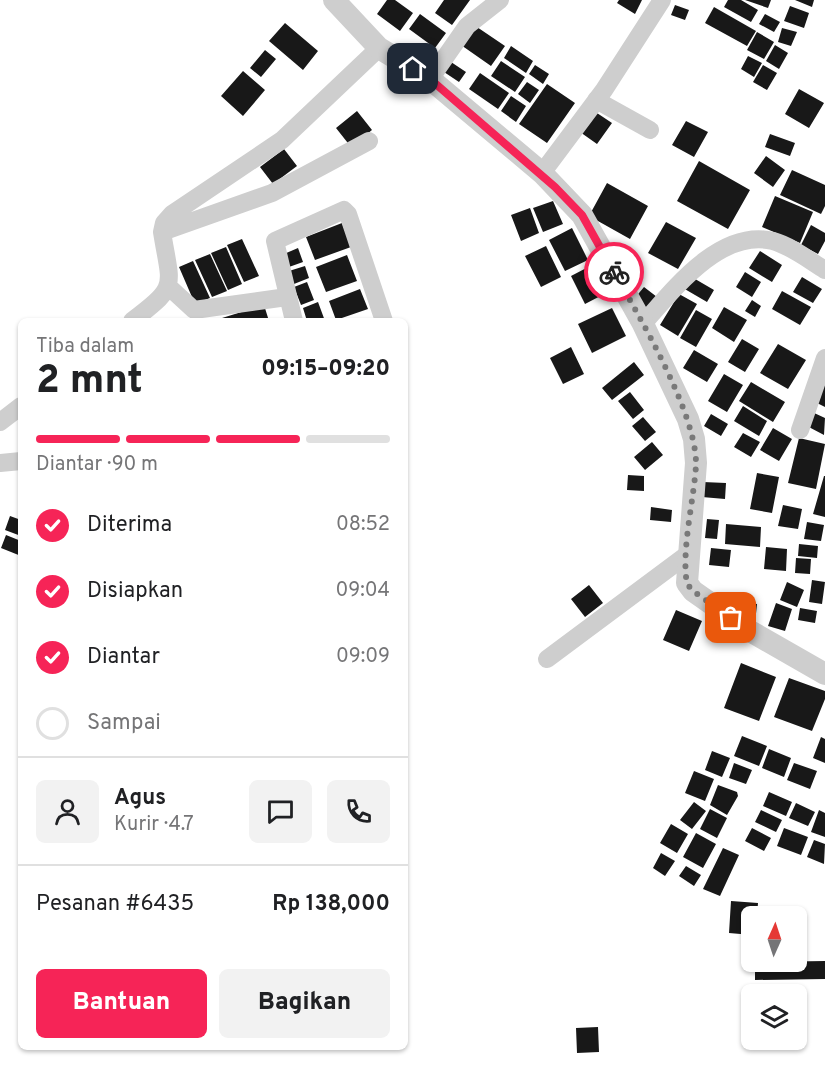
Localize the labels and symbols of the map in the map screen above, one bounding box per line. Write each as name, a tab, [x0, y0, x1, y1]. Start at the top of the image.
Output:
pin	[387, 43, 438, 94]
courier	[584, 242, 644, 302]
pin	[705, 592, 756, 643]
north arrow	[741, 906, 807, 972]

